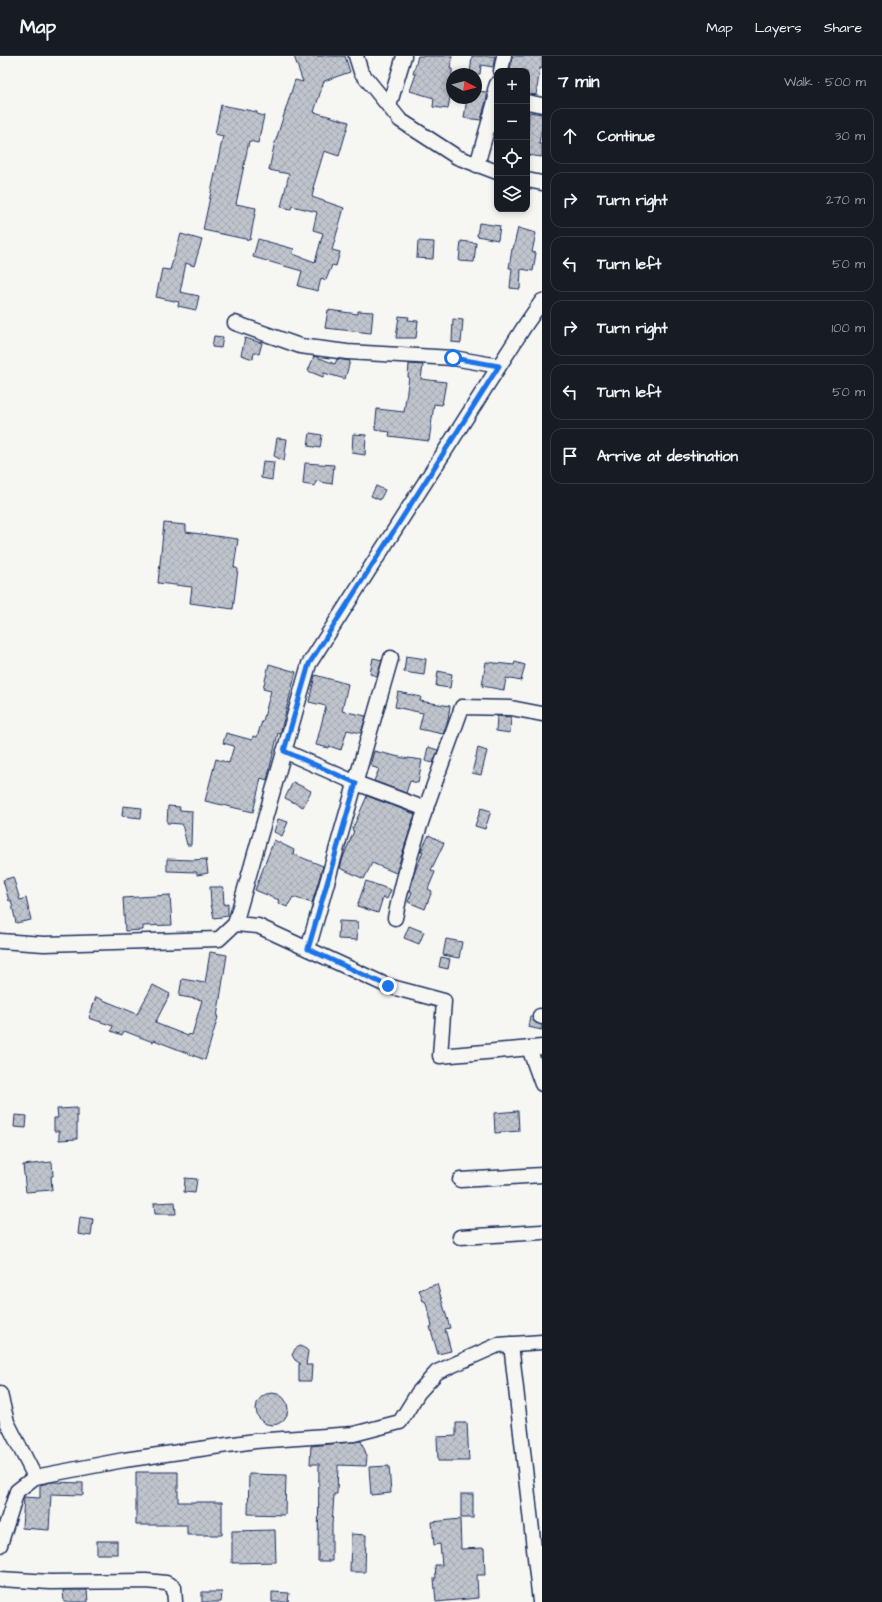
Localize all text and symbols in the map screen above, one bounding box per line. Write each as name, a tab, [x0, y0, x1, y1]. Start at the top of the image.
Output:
text: Map	[20, 14, 56, 41]
text: Map	[706, 18, 733, 38]
text: Layers	[755, 18, 802, 38]
text: Share	[824, 18, 862, 38]
north arrow	[446, 68, 482, 104]
map controls	[494, 68, 530, 212]
button: +	[494, 68, 530, 104]
text: 7 min	[558, 70, 600, 94]
text: Walk · 500 m	[784, 73, 866, 91]
button: −	[494, 104, 530, 140]
icon: ahead	[559, 125, 581, 147]
text: Continue	[597, 126, 655, 147]
text: 30 m	[835, 127, 865, 145]
button: locate	[494, 140, 530, 176]
button: layers	[494, 176, 530, 212]
icon: right	[559, 189, 581, 211]
text: Turn right	[597, 190, 668, 211]
text: 270 m	[826, 191, 865, 209]
icon: left	[559, 253, 581, 275]
text: Turn left	[597, 254, 661, 275]
text: 50 m	[832, 255, 865, 273]
icon: right	[559, 317, 581, 339]
text: Turn right	[597, 318, 668, 339]
text: 100 m	[832, 319, 865, 337]
route start	[444, 349, 462, 367]
icon: left	[559, 381, 581, 403]
text: Turn left	[597, 382, 661, 403]
text: 50 m	[832, 383, 865, 401]
icon: arrive	[559, 445, 581, 467]
text: Arrive at destination	[597, 446, 738, 467]
route end	[379, 977, 397, 995]

